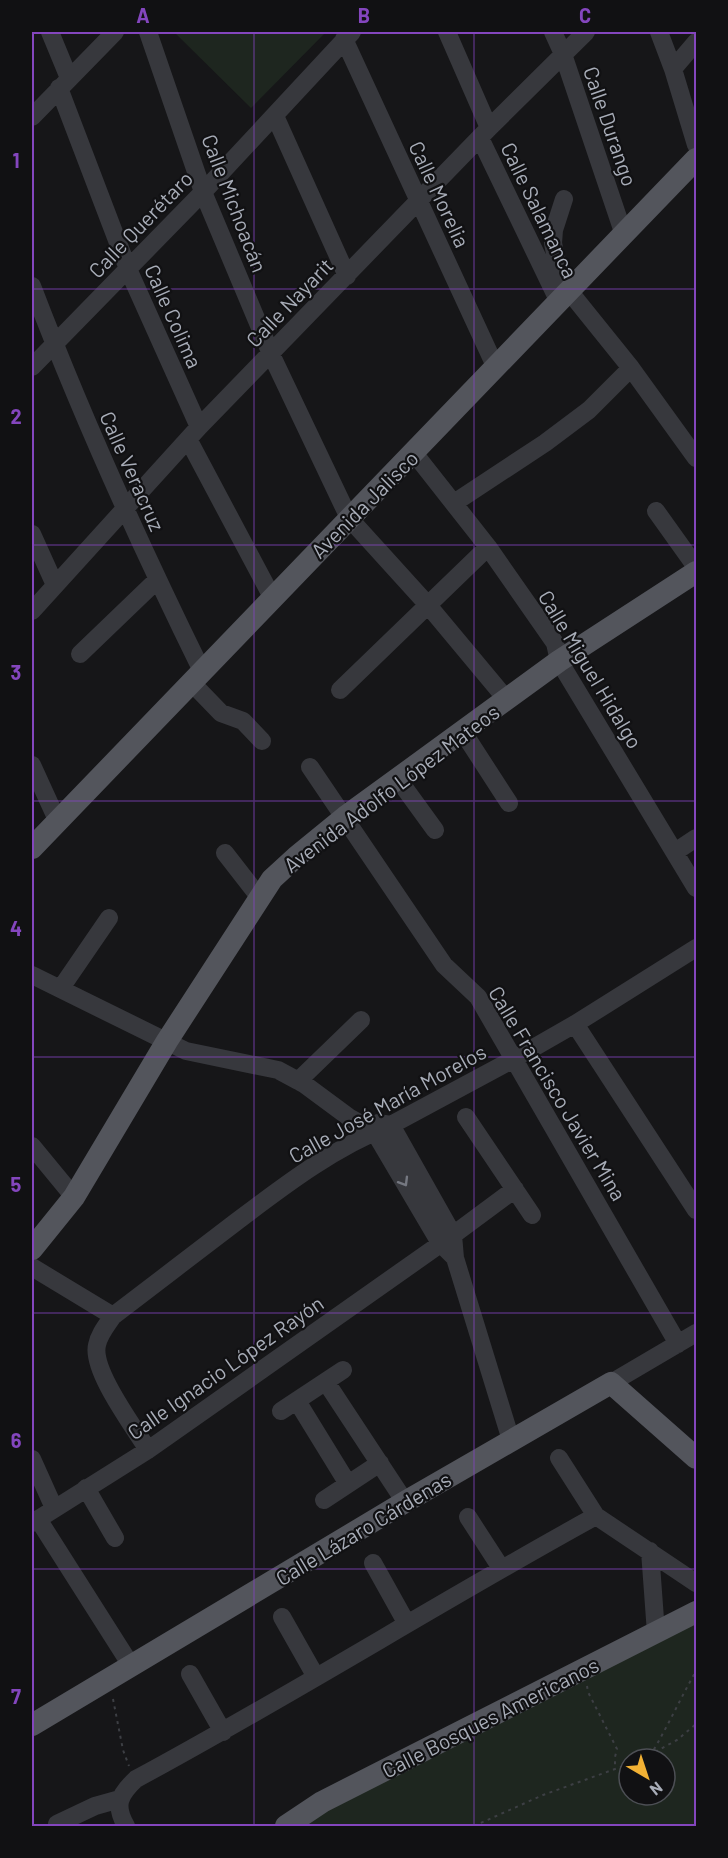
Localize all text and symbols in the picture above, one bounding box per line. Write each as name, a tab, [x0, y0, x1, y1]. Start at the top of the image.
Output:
text: A	[136, 3, 150, 27]
text: B	[358, 3, 370, 27]
text: C	[579, 3, 591, 27]
street label: Calle Durango	[579, 63, 643, 189]
street label: Calle Michoacán	[197, 130, 273, 276]
street label: Calle Morelia	[404, 137, 476, 251]
street label: Calle Salamanca	[496, 138, 584, 282]
text: 1	[12, 148, 20, 172]
street label: Calle Querétaro	[83, 165, 197, 283]
street label: Calle Nayarit	[240, 252, 338, 352]
street label: Calle Colima	[140, 260, 208, 372]
text: 2	[10, 404, 22, 428]
street label: Calle Veracruz	[95, 407, 171, 535]
street label: Avenida Jalisco	[305, 445, 423, 563]
street label: Calle Miguel Hidalgo	[534, 585, 648, 753]
text: 3	[11, 660, 21, 684]
street label: Avenida Adolfo López Mateos	[278, 699, 504, 877]
text: 4	[10, 916, 22, 940]
street label: Calle Francisco Javier Mina	[484, 981, 632, 1205]
street label: Calle José María Morelos	[284, 1038, 490, 1168]
text: 5	[11, 1172, 22, 1196]
one-way arrow	[396, 1176, 408, 1186]
street label: Calle Ignacio López Rayón	[122, 1290, 328, 1444]
text: 6	[11, 1428, 22, 1452]
street label: Calle Lázaro Cárdenas	[271, 1466, 455, 1590]
street label: Calle Bosques Americanos	[378, 1651, 602, 1783]
text: 7	[11, 1684, 21, 1708]
north arrow	[617, 1747, 677, 1807]
text: N	[647, 1778, 667, 1800]

